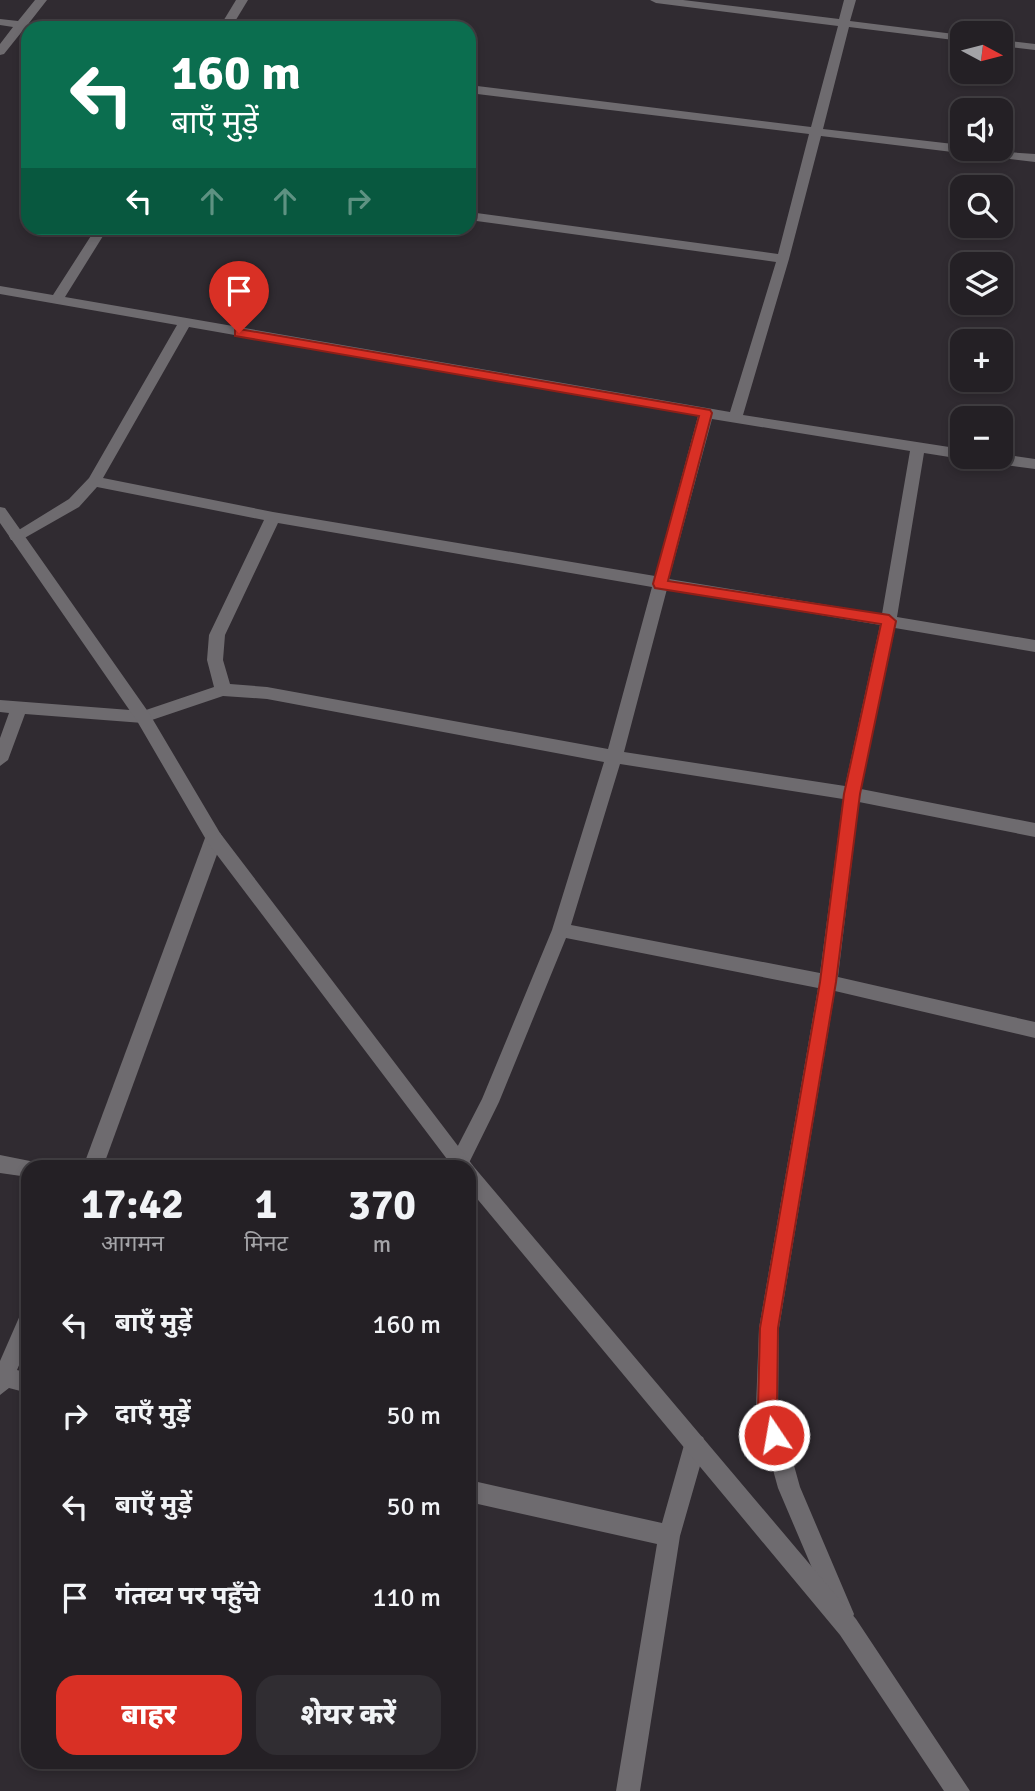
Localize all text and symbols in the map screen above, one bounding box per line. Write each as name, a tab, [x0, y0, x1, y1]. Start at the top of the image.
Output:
north arrow	[950, 21, 1013, 84]
map controls	[950, 21, 1013, 469]
text: 160 m	[171, 43, 301, 103]
icon: left	[56, 49, 147, 140]
button: sound	[950, 98, 1013, 161]
text: बाएँ मुड़ें	[171, 103, 259, 142]
button: search	[950, 175, 1013, 238]
icon: left	[120, 182, 158, 220]
icon: ahead	[193, 182, 231, 220]
icon: ahead	[266, 182, 304, 220]
icon: right	[339, 182, 377, 220]
button: layers	[950, 252, 1013, 315]
pin	[209, 261, 269, 333]
icon: arrive	[220, 272, 258, 310]
button: +	[950, 329, 1013, 392]
button: −	[950, 406, 1013, 469]
text: 17:42	[81, 1179, 184, 1230]
text: 1	[255, 1179, 277, 1230]
text: 370	[348, 1180, 416, 1231]
text: आगमन	[101, 1229, 164, 1258]
text: मिनट	[244, 1229, 288, 1258]
text: m	[373, 1230, 391, 1259]
icon: left	[56, 1306, 94, 1344]
text: बाएँ मुड़ें	[115, 1307, 192, 1339]
text: 160 m	[372, 1309, 441, 1341]
icon: right	[56, 1397, 94, 1435]
text: दाएँ मुड़ें	[115, 1398, 191, 1430]
position arrow	[737, 1398, 811, 1472]
text: 50 m	[386, 1400, 441, 1432]
icon: left	[56, 1488, 94, 1526]
text: बाएँ मुड़ें	[115, 1489, 192, 1521]
text: 50 m	[386, 1491, 441, 1523]
icon: arrive	[56, 1579, 94, 1617]
text: गंतव्य पर पहुँचे	[115, 1580, 260, 1612]
text: 110 m	[372, 1582, 441, 1614]
button: बाहर	[56, 1675, 242, 1755]
button: शेयर करें	[256, 1675, 441, 1755]

